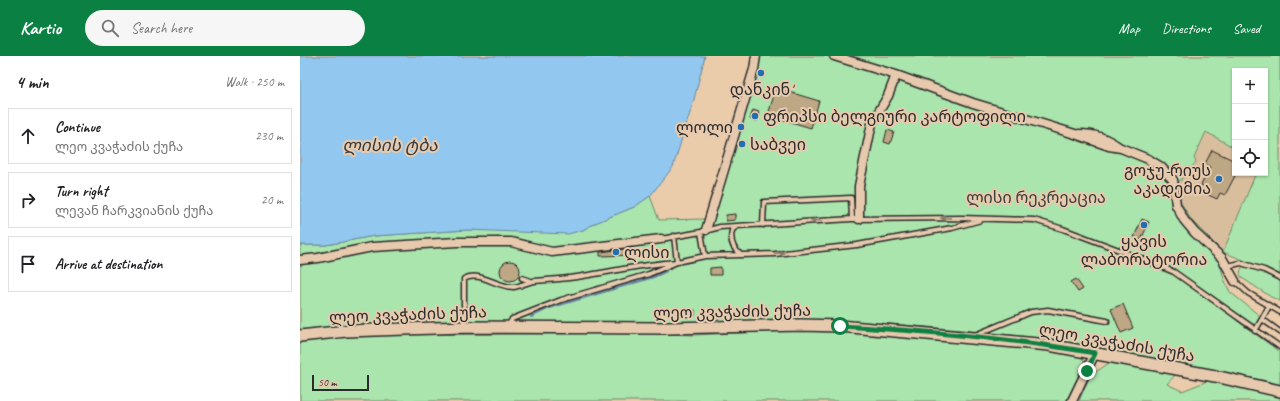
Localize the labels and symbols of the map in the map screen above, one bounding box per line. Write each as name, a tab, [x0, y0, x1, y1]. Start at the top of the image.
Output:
marker: დანკინ'	[756, 68, 766, 78]
place label: დანკინ'	[730, 80, 795, 100]
place label: ფრიპსი ბელგიური კარტოფილი	[763, 107, 1026, 127]
marker: ფრიპსი ბელგიური კარტოფილი	[750, 111, 760, 121]
place label: ლოლი	[676, 118, 733, 138]
marker: ლოლი	[736, 122, 746, 132]
water label: ლისის ტბა	[342, 135, 438, 156]
place label: საბვეი	[750, 135, 806, 155]
marker: საბვეი	[737, 139, 747, 149]
place label: გოჯუ-რიუს აკადემია	[1124, 161, 1211, 199]
marker: გოჯუ-რიუს აკადემია	[1214, 174, 1224, 184]
park label: ლისი რეკრეაცია	[966, 188, 1106, 208]
one-way arrow	[939, 215, 952, 221]
one-way arrow	[810, 218, 822, 225]
marker: ყავის ლაბორატორია	[1139, 220, 1149, 230]
place label: ყავის ლაბორატორია	[1081, 232, 1207, 270]
place label: ლისი	[624, 243, 669, 263]
marker: ლისი	[611, 247, 621, 257]
one-way arrow	[773, 250, 785, 257]
street label: ლეო კვაჭაძის ქუჩა	[653, 301, 811, 323]
street label: ლეო კვაჭაძის ქუჩა	[329, 302, 487, 328]
route start	[831, 317, 849, 335]
street label: ლეო კვაჭაძის ქუჩა	[1037, 319, 1196, 367]
route end	[1078, 362, 1096, 380]
scale bar	[312, 373, 369, 392]

